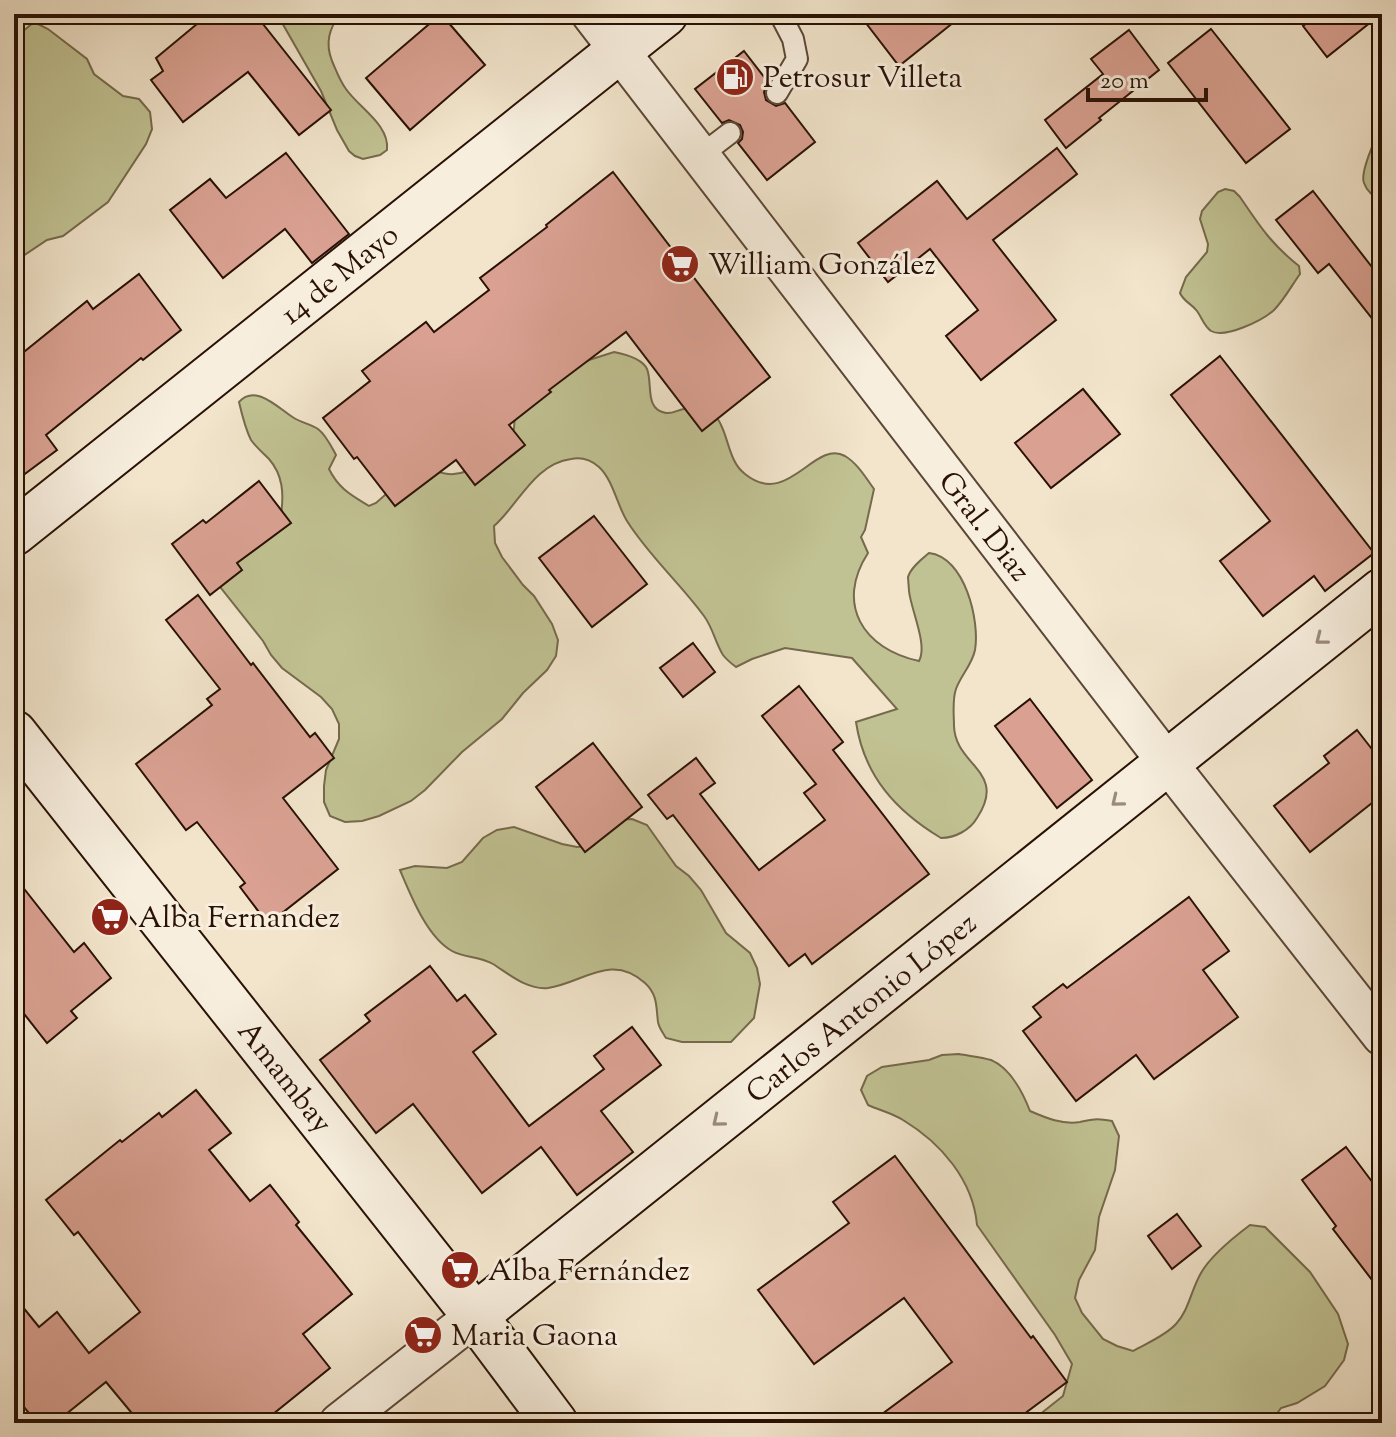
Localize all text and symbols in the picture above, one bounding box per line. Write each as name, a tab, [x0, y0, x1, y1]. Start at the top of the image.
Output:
scale bar	[1088, 52, 1206, 102]
fuel station icon: Petrosur Villeta	[714, 56, 756, 98]
place label: Petrosur Villeta	[763, 58, 963, 101]
text: 20 m	[1100, 65, 1149, 99]
street label: 14 de Mayo	[272, 215, 409, 336]
supermarket icon: William González	[659, 243, 701, 285]
place label: William González	[708, 245, 936, 288]
street label: Gral. Diaz	[927, 463, 1040, 592]
one-way arrow	[1316, 629, 1330, 644]
one-way arrow	[1111, 791, 1126, 805]
supermarket icon: Alba Fernandez	[89, 896, 131, 938]
place label: Alba Fernandez	[138, 898, 340, 941]
street label: Carlos Antonio López	[738, 904, 987, 1115]
street label: Amambay	[226, 1013, 342, 1143]
one-way arrow	[713, 1111, 727, 1126]
supermarket icon: Alba Fernández	[439, 1249, 481, 1291]
place label: Alba Fernández	[488, 1251, 690, 1294]
supermarket icon: Maria Gaona	[402, 1314, 444, 1356]
place label: Maria Gaona	[451, 1316, 618, 1359]

